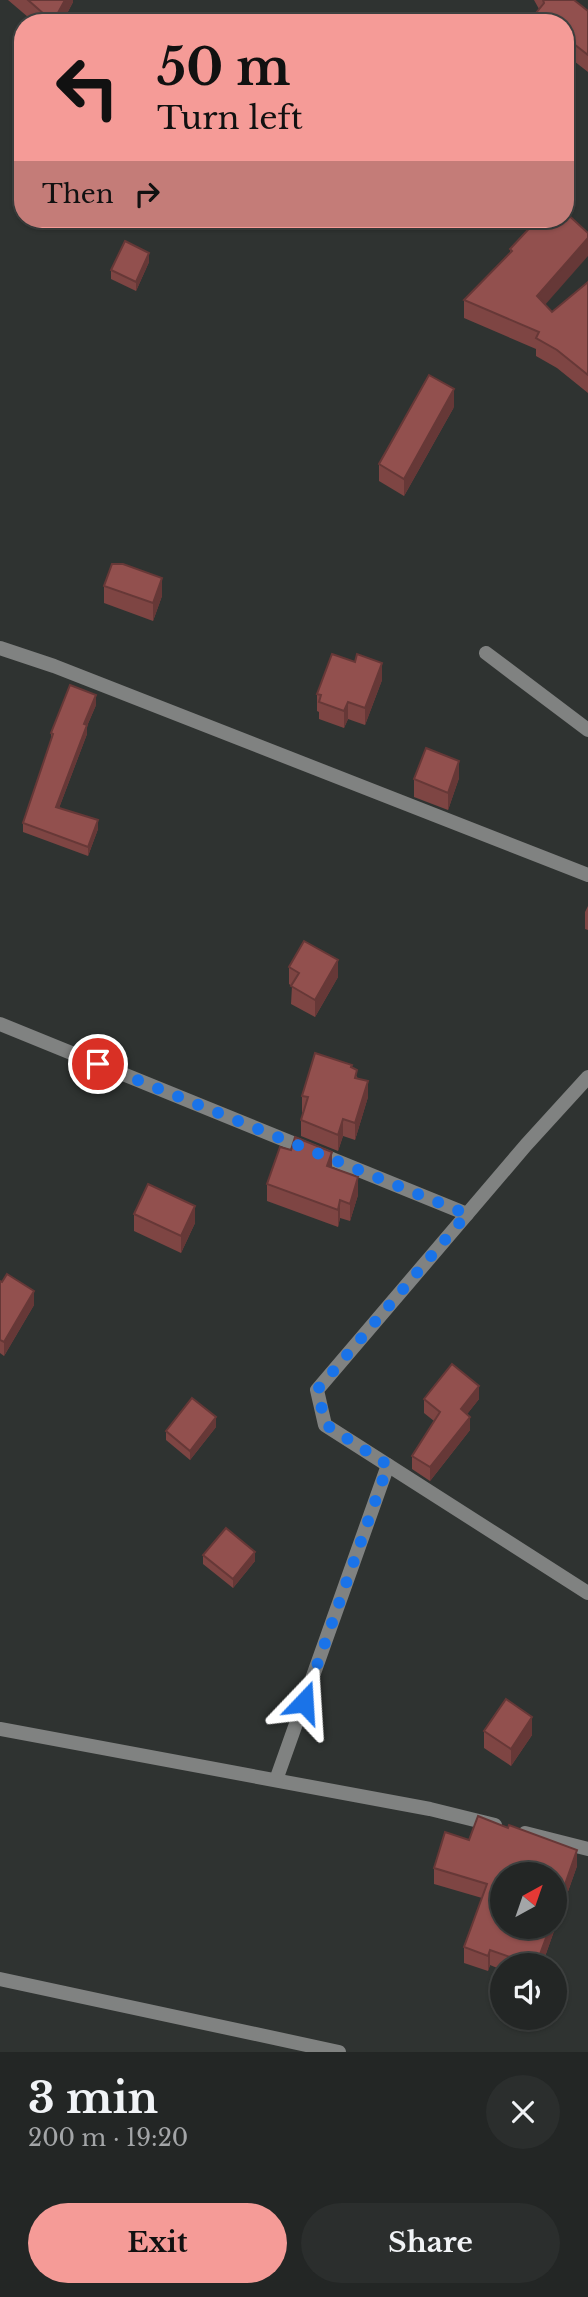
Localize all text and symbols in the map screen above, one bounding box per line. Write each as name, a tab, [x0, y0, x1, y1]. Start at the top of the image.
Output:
text: 50 m	[157, 37, 290, 98]
icon: left	[42, 42, 133, 133]
text: Turn left	[157, 98, 303, 138]
icon: right	[128, 175, 166, 213]
text: Then	[42, 178, 114, 210]
pin	[68, 1034, 128, 1094]
icon: arrive	[79, 1045, 117, 1083]
position arrow	[267, 1665, 341, 1739]
north arrow	[490, 1862, 567, 1939]
map controls	[490, 1862, 567, 2030]
button: sound	[490, 1953, 567, 2030]
text: 3 min	[28, 2072, 158, 2124]
button: close	[486, 2075, 560, 2149]
text: 200 m · 19:20	[28, 2124, 188, 2152]
button: Exit	[28, 2203, 287, 2283]
button: Share	[301, 2203, 560, 2283]

